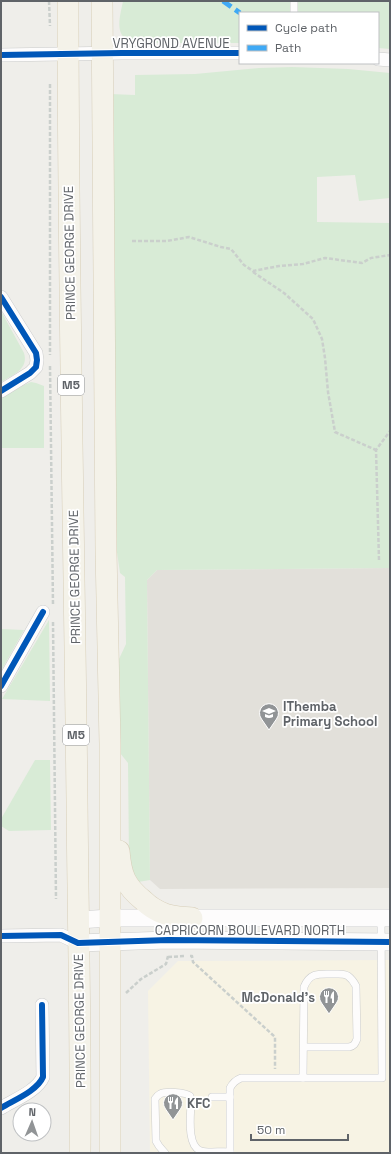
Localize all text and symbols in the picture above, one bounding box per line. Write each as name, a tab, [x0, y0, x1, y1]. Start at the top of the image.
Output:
legend	[239, 12, 379, 64]
text: Cycle path	[275, 20, 337, 36]
street label: VRYGROND AVENUE	[112, 35, 230, 52]
text: Path	[275, 40, 301, 56]
street label: PRINCE GEORGE DRIVE	[60, 186, 79, 320]
road number: M5	[58, 375, 84, 395]
street label: PRINCE GEORGE DRIVE	[65, 510, 84, 644]
place label: IThemba Primary School	[283, 698, 377, 730]
school or university icon: IThemba Primary School	[258, 702, 280, 730]
road number: M5	[63, 725, 89, 745]
street label: CAPRICORN BOULEVARD NORTH	[155, 922, 345, 939]
street label: PRINCE GEORGE DRIVE	[70, 954, 89, 1088]
restaurant icon: McDonald's	[318, 986, 340, 1014]
place label: McDonald's	[242, 989, 315, 1006]
restaurant icon: KFC	[162, 1092, 184, 1120]
place label: KFC	[187, 1095, 210, 1112]
north arrow	[12, 1102, 52, 1142]
text: N	[28, 1105, 36, 1119]
scale bar	[251, 1116, 348, 1142]
text: 50 m	[257, 1122, 285, 1138]

